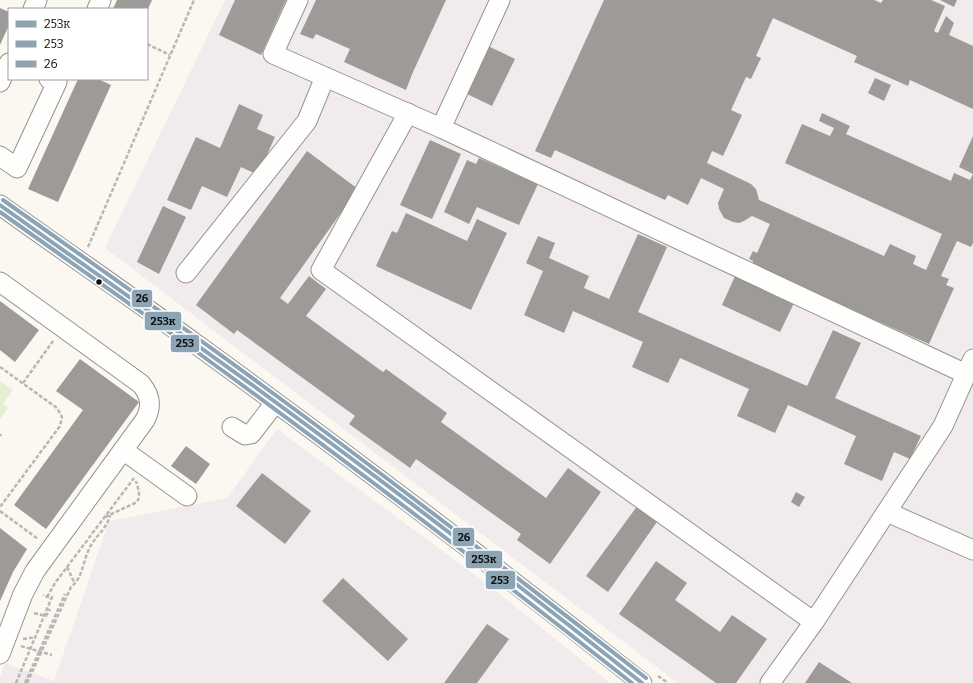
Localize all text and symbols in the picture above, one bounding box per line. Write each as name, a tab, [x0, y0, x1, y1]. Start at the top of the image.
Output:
legend	[8, 8, 148, 80]
text: 253к	[44, 17, 70, 31]
text: 253	[44, 37, 64, 51]
text: 26	[44, 57, 58, 71]
unlabelled marker	[94, 277, 104, 287]
line badge: 26	[131, 289, 153, 308]
text: 26	[136, 292, 149, 305]
line badge: 253к	[144, 311, 182, 331]
text: 253к	[151, 315, 176, 328]
line badge: 253	[170, 334, 200, 353]
text: 253	[176, 337, 194, 350]
line badge: 26	[452, 527, 475, 547]
text: 26	[458, 531, 471, 544]
line badge: 253к	[465, 550, 503, 569]
text: 253к	[472, 553, 497, 566]
line badge: 253	[485, 570, 516, 590]
text: 253	[491, 574, 509, 587]

